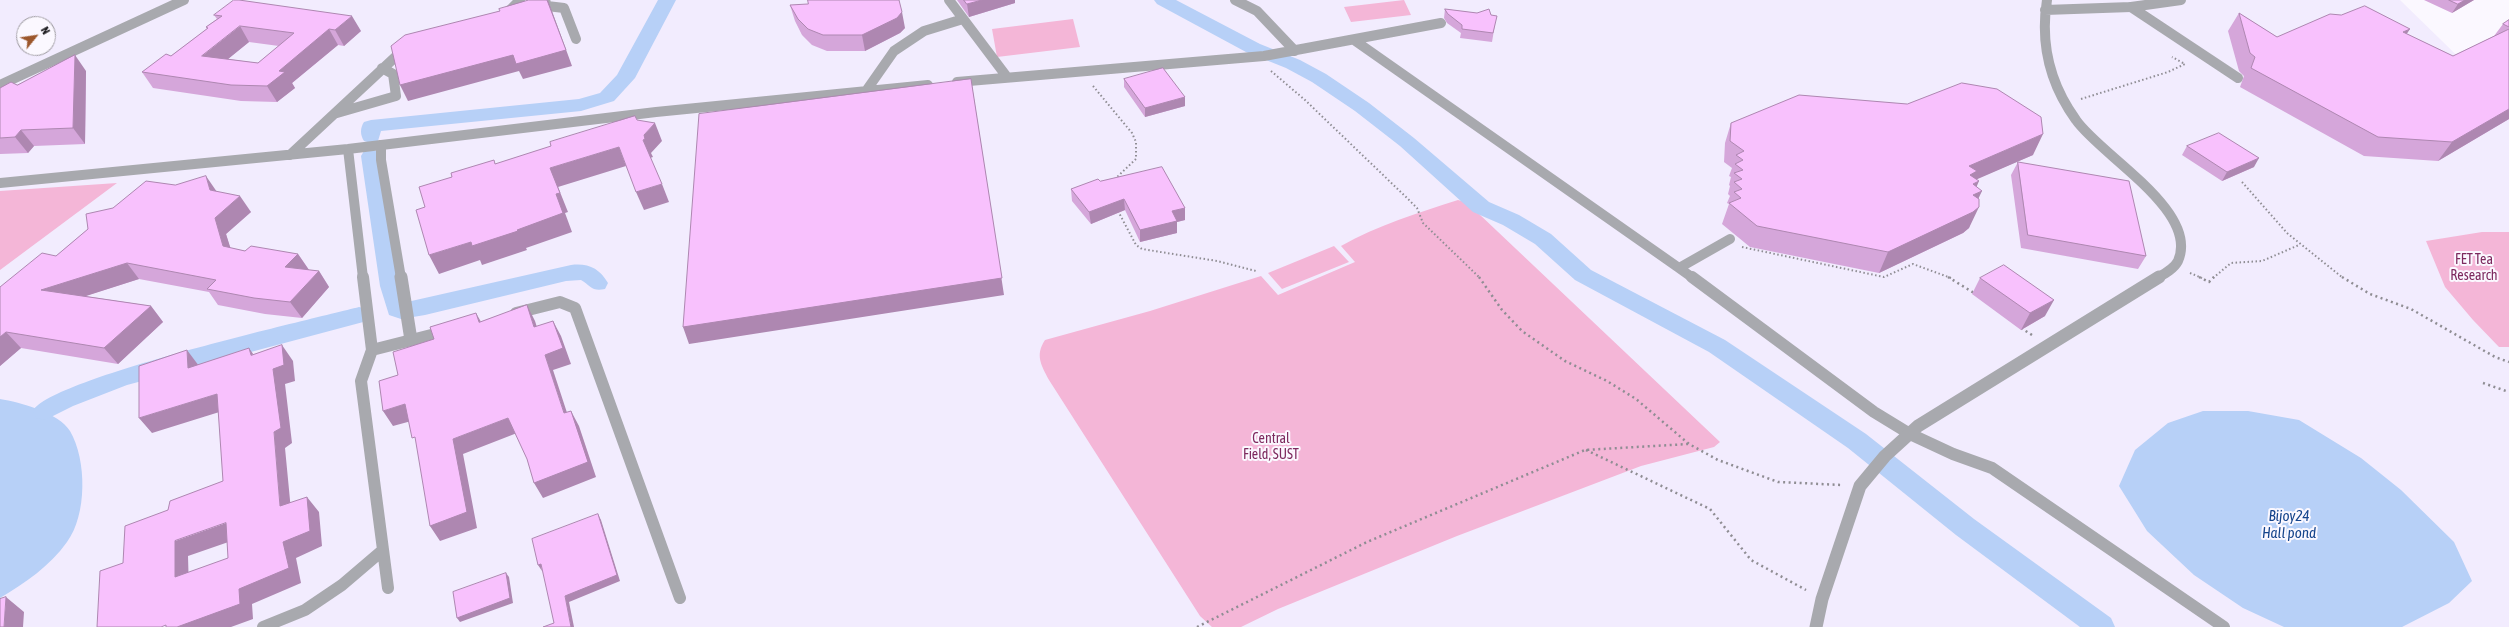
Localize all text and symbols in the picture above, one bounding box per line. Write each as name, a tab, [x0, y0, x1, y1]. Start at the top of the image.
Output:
north arrow	[16, 16, 56, 56]
text: N	[39, 25, 52, 36]
park label: FET Tea Research	[2450, 252, 2498, 284]
park label: Central Field, SUST	[1243, 431, 1299, 464]
water label: Bijoy24 Hall pond	[2262, 507, 2316, 542]

